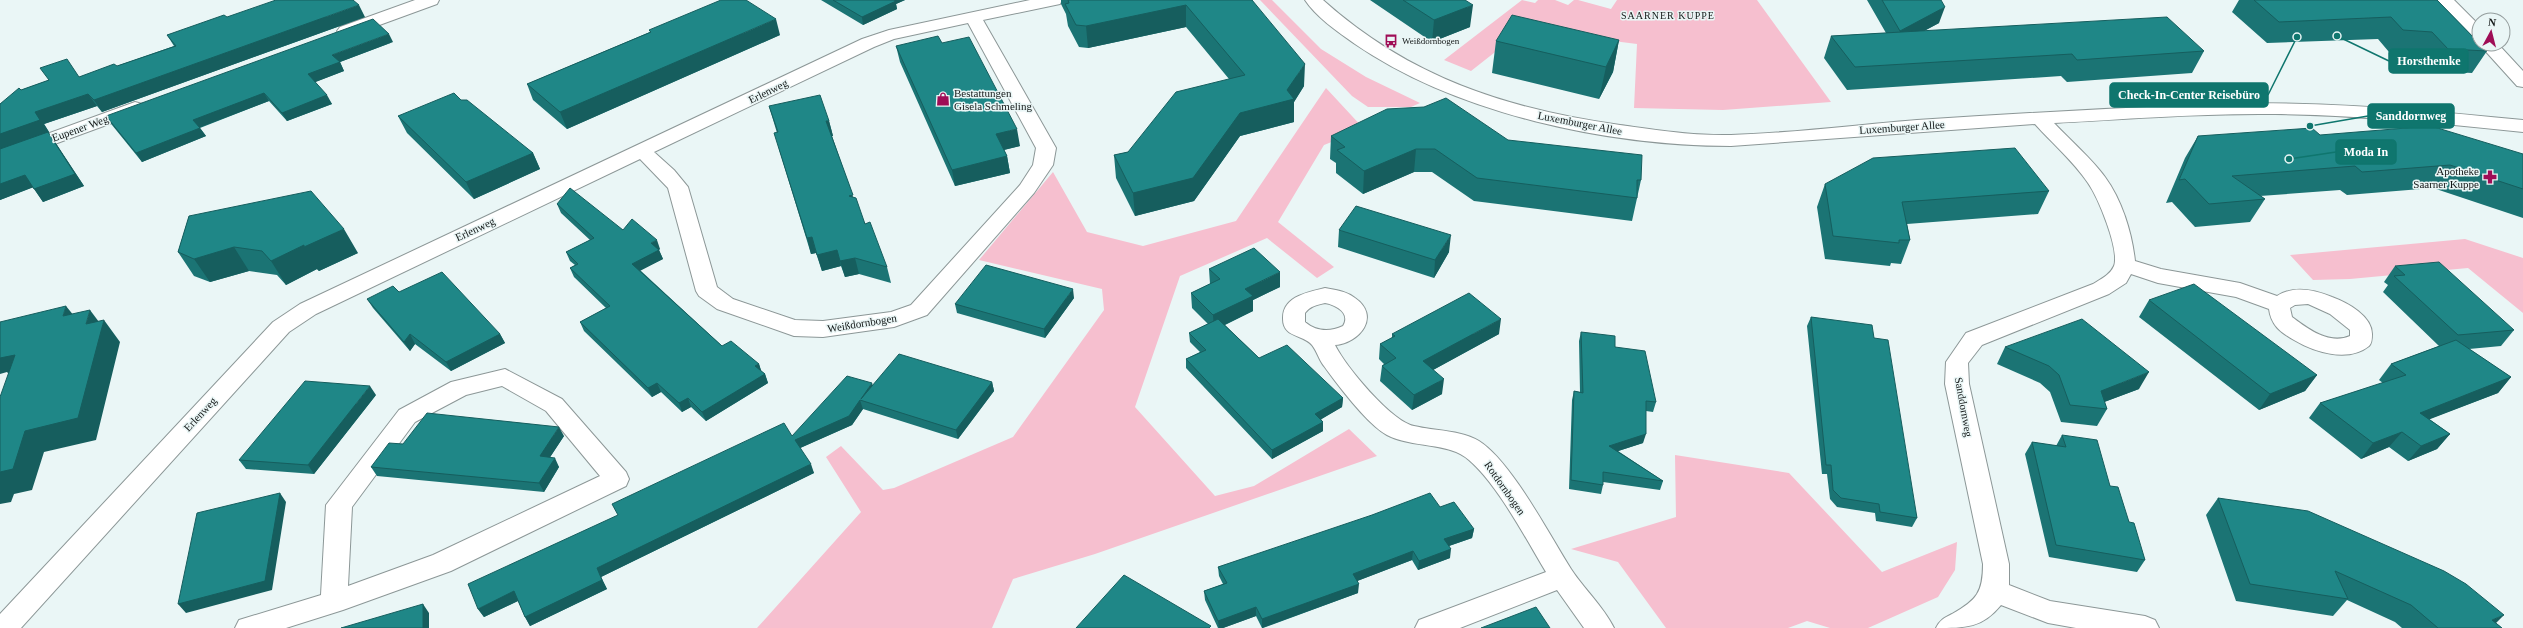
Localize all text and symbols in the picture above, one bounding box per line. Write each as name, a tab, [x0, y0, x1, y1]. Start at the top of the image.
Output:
district label: SAARNER KUPPE	[1621, 10, 1715, 21]
north arrow	[2471, 12, 2511, 52]
text: N	[2488, 16, 2497, 29]
bus stop icon: Weißdornbogen	[1383, 33, 1399, 49]
place label: Weißdornbogen	[1402, 36, 1460, 46]
callout: Horsthemke	[2389, 49, 2468, 73]
text: Horsthemke	[2397, 54, 2461, 68]
street label: Erlenweg	[746, 76, 790, 106]
callout: Check-In-Center Reisebüro	[2110, 83, 2268, 107]
place label: Bestattungen Gisela Schmeling	[954, 87, 1032, 112]
text: Check-In-Center Reisebüro	[2118, 88, 2260, 102]
shop icon: Bestattungen Gisela Schmeling	[935, 91, 951, 107]
callout: Sanddornweg	[2368, 104, 2454, 128]
street label: Luxemburger Allee	[1537, 109, 1623, 137]
text: Sanddornweg	[2376, 109, 2446, 123]
street label: Eupener Weg	[50, 112, 110, 144]
street label: Luxemburger Allee	[1859, 118, 1945, 136]
callout: Moda In	[2336, 140, 2396, 164]
text: Moda In	[2344, 145, 2388, 159]
place label: Apotheke Saarner Kuppe	[2413, 165, 2479, 190]
pharmacy icon: Apotheke Saarner Kuppe	[2482, 169, 2498, 185]
street label: Erlenweg	[453, 214, 497, 243]
street label: Weißdornbogen	[826, 312, 898, 334]
street label: Sanddornweg	[1953, 376, 1975, 438]
street label: Erlenweg	[181, 394, 219, 434]
street label: Rotdornbogen	[1482, 459, 1528, 518]

